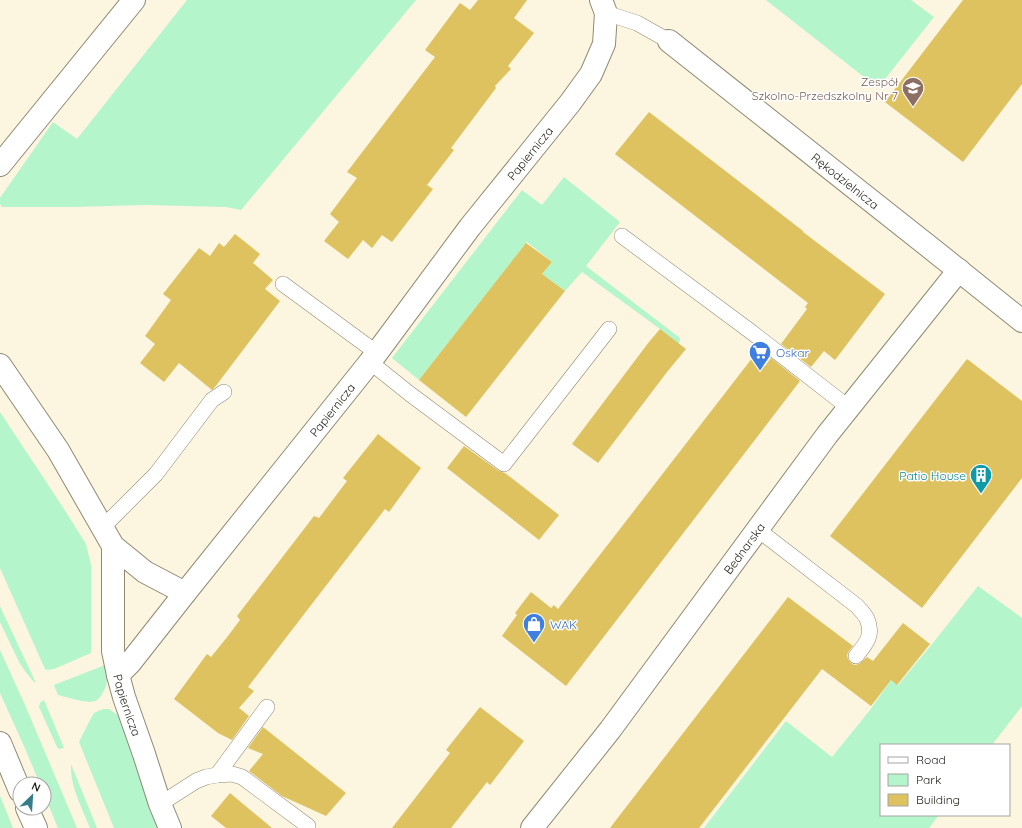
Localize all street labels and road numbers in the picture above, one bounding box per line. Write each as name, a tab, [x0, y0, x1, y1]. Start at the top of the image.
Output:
street label: Papiernicza	[504, 123, 556, 183]
street label: Rękodzielnicza	[809, 149, 882, 212]
street label: Papiernicza	[306, 380, 358, 439]
street label: Bednarska	[720, 520, 768, 577]
street label: Papiernicza	[111, 672, 145, 738]

